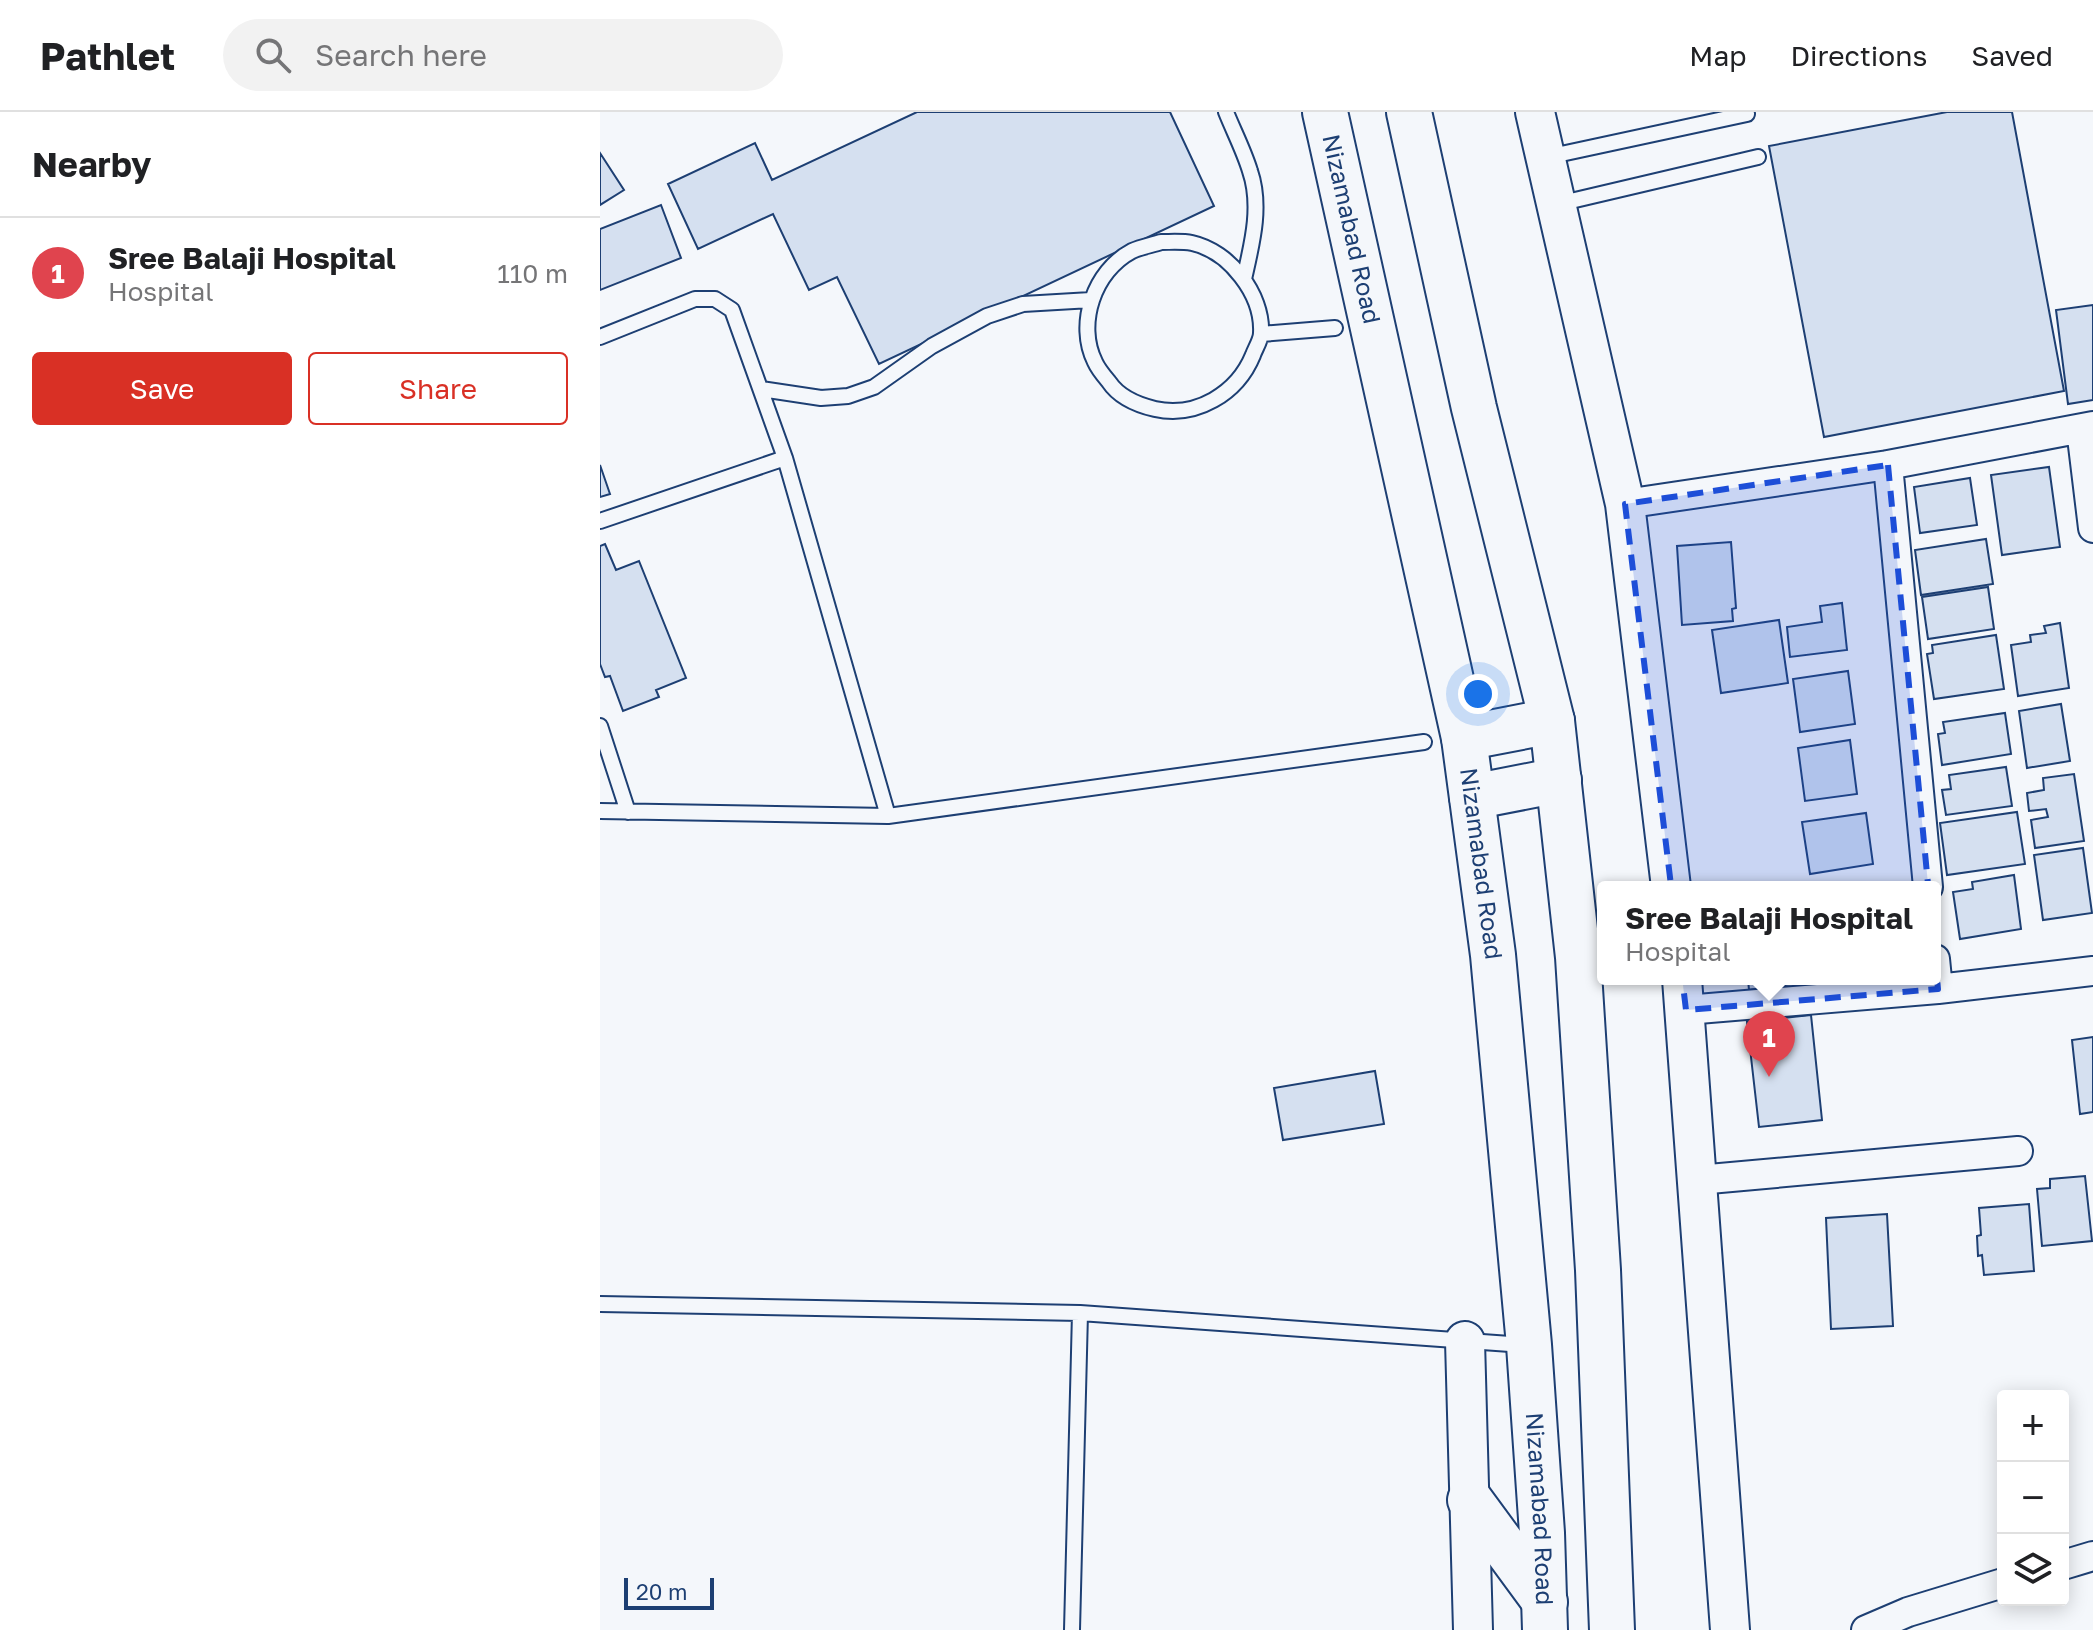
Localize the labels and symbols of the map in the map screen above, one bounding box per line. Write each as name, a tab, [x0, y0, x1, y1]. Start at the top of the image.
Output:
street label: Nizamabad Road	[1317, 131, 1388, 326]
your location	[1458, 674, 1498, 714]
street label: Nizamabad Road	[1455, 766, 1509, 961]
pin: 1	[1743, 1011, 1795, 1077]
street label: Nizamabad Road	[1521, 1411, 1560, 1606]
scale bar	[624, 1574, 714, 1610]

